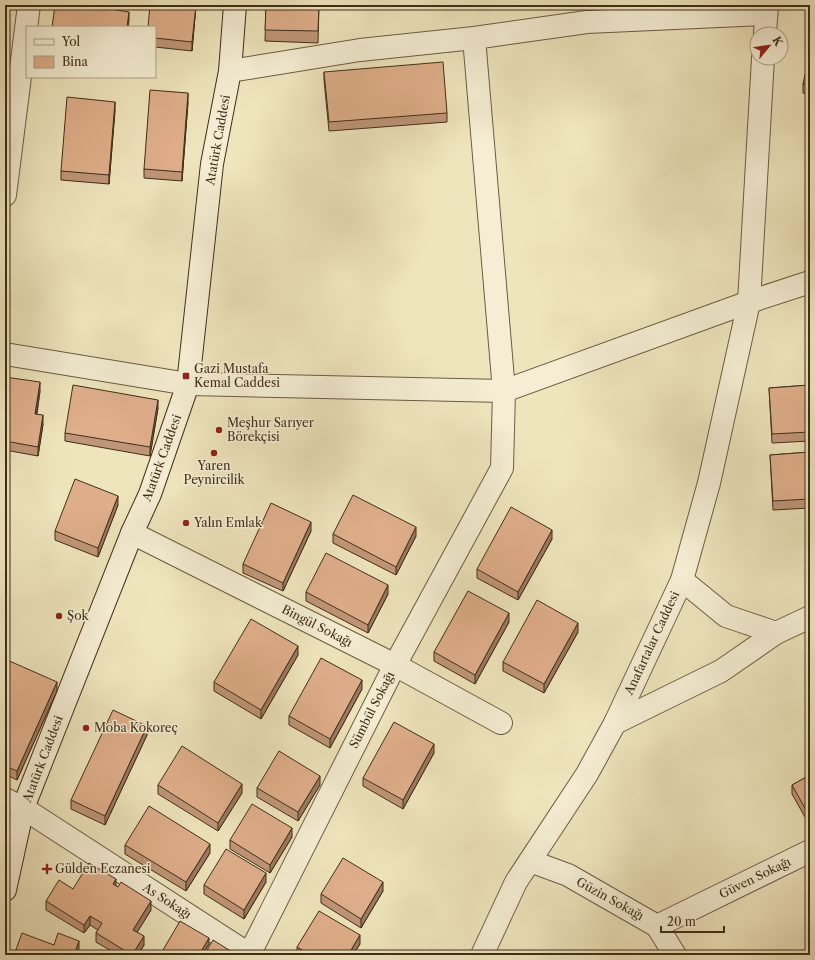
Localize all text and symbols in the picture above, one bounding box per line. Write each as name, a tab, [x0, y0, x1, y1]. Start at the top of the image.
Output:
legend	[26, 26, 156, 78]
north arrow	[749, 26, 789, 66]
text: Yol	[61, 34, 80, 49]
text: K	[769, 34, 787, 49]
text: Bina	[62, 54, 89, 69]
street label: Atatürk Caddesi	[202, 93, 233, 187]
place label: Gazi Mustafa Kemal Caddesi	[194, 361, 280, 390]
marker: Gazi Mustafa Kemal Caddesi	[181, 371, 191, 381]
street label: Atatürk Caddesi	[138, 412, 184, 504]
place label: Meşhur Sarıyer Börekçisi	[227, 415, 314, 444]
marker: Meşhur Sarıyer Börekçisi	[214, 425, 224, 435]
marker: Yaren Peynircilik	[209, 448, 219, 458]
place label: Yaren Peynircilik	[184, 458, 246, 487]
place label: Yalın Emlak	[193, 515, 263, 530]
marker: Yalın Emlak	[181, 518, 191, 528]
street label: Anafartalar Caddesi	[621, 588, 682, 698]
street label: Bingül Sokağı	[279, 601, 355, 650]
place label: Şok	[67, 608, 90, 623]
marker: Şok	[54, 611, 64, 621]
street label: Sümbül Sokağı	[346, 669, 398, 751]
street label: Atatürk Caddesi	[19, 713, 66, 805]
place label: Moba Kokoreç	[94, 720, 178, 735]
marker: Moba Kokoreç	[81, 723, 91, 733]
street label: Güven Sokağı	[717, 854, 793, 901]
place label: Gülden Eczanesi	[55, 861, 151, 876]
marker: Gülden Eczanesi	[42, 864, 52, 874]
street label: Güzin Sokağı	[574, 874, 647, 923]
street label: As Sokağı	[139, 879, 195, 922]
scale bar	[661, 908, 724, 934]
text: 20 m	[667, 914, 696, 929]

